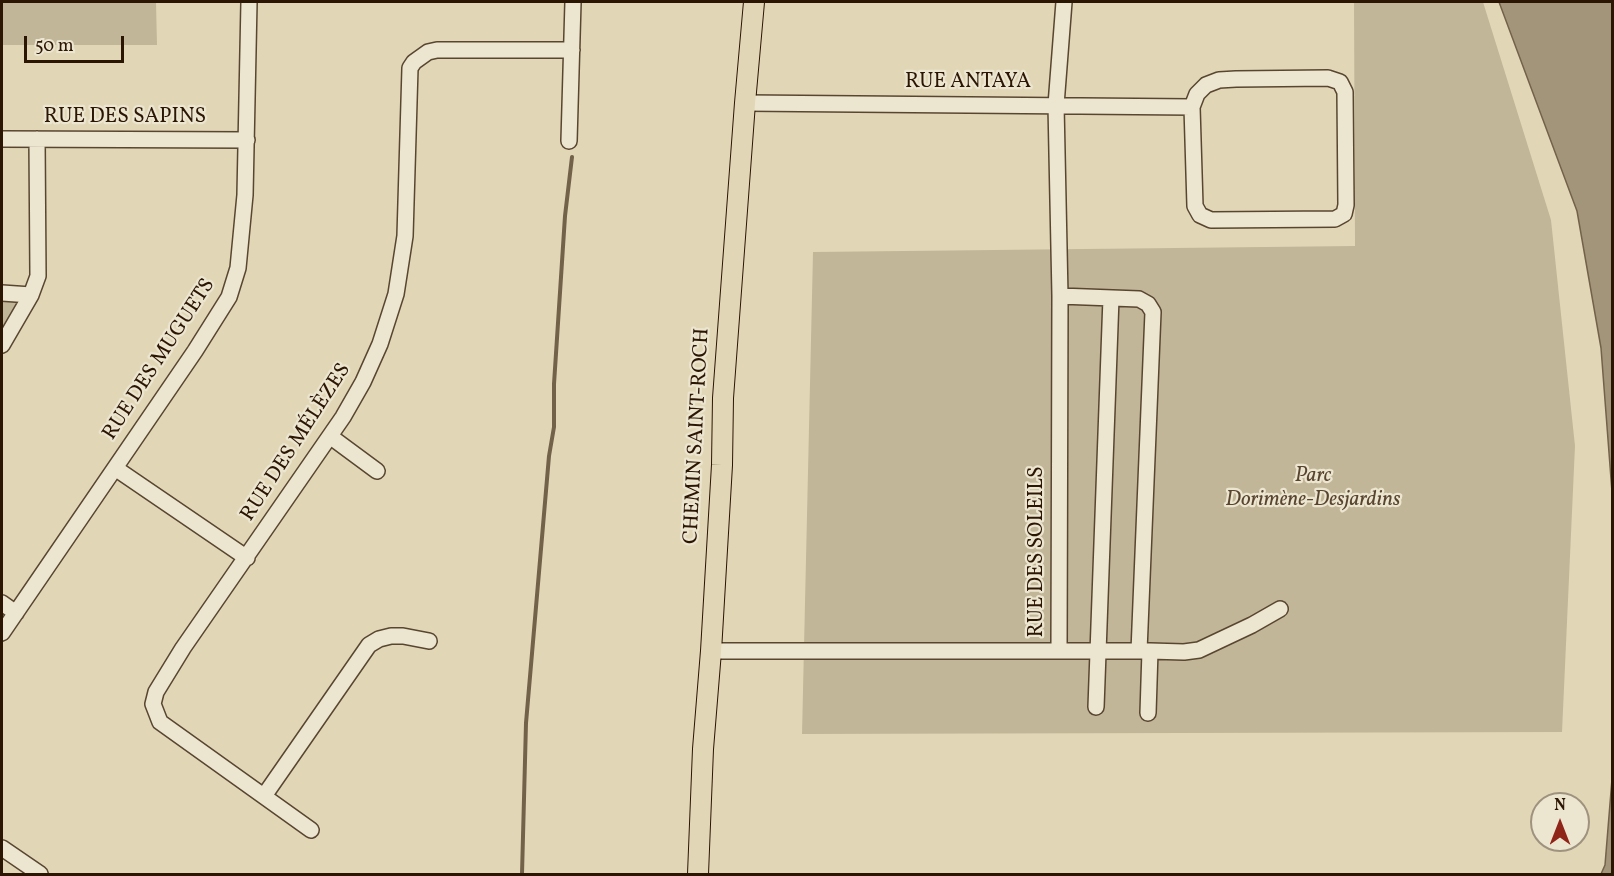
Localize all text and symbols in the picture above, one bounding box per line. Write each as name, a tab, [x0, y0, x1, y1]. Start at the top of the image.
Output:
scale bar	[27, 24, 128, 62]
text: 50 m	[35, 34, 74, 59]
street label: RUE ANTAYA	[905, 70, 1031, 96]
street label: RUE DES SAPINS	[44, 105, 206, 131]
street label: RUE DES MUGUETS	[98, 274, 222, 446]
street label: CHEMIN SAINT-ROCH	[680, 327, 716, 545]
street label: RUE DES MÉLÈZES	[237, 359, 357, 527]
park label: Parc Dorimène-Desjardins	[1225, 464, 1401, 514]
street label: RUE DES SOLEILS	[1025, 466, 1051, 638]
north arrow	[1530, 792, 1590, 852]
text: N	[1554, 795, 1566, 817]

